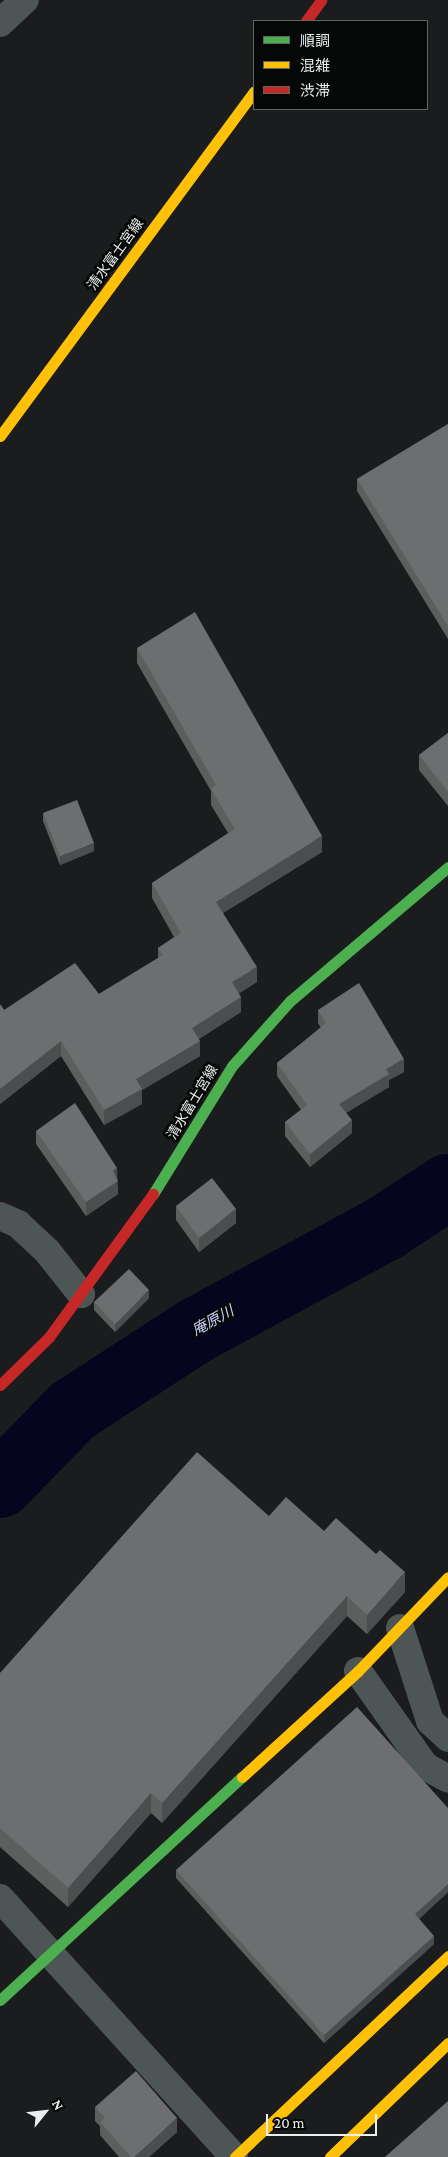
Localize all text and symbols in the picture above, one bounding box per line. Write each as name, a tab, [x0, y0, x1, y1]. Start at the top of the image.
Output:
legend	[253, 20, 428, 110]
text: 順調	[300, 33, 330, 49]
text: 混雑	[300, 58, 330, 74]
text: 渋滞	[300, 83, 330, 99]
street label: 清水富士宮線	[84, 215, 146, 293]
street label: 清水富士宮線	[163, 1062, 221, 1142]
water label: 庵原川	[189, 1302, 237, 1340]
north arrow	[20, 2087, 70, 2137]
text: N	[49, 2097, 67, 2113]
scale bar	[268, 2104, 379, 2136]
text: 20 m	[274, 2115, 305, 2131]

